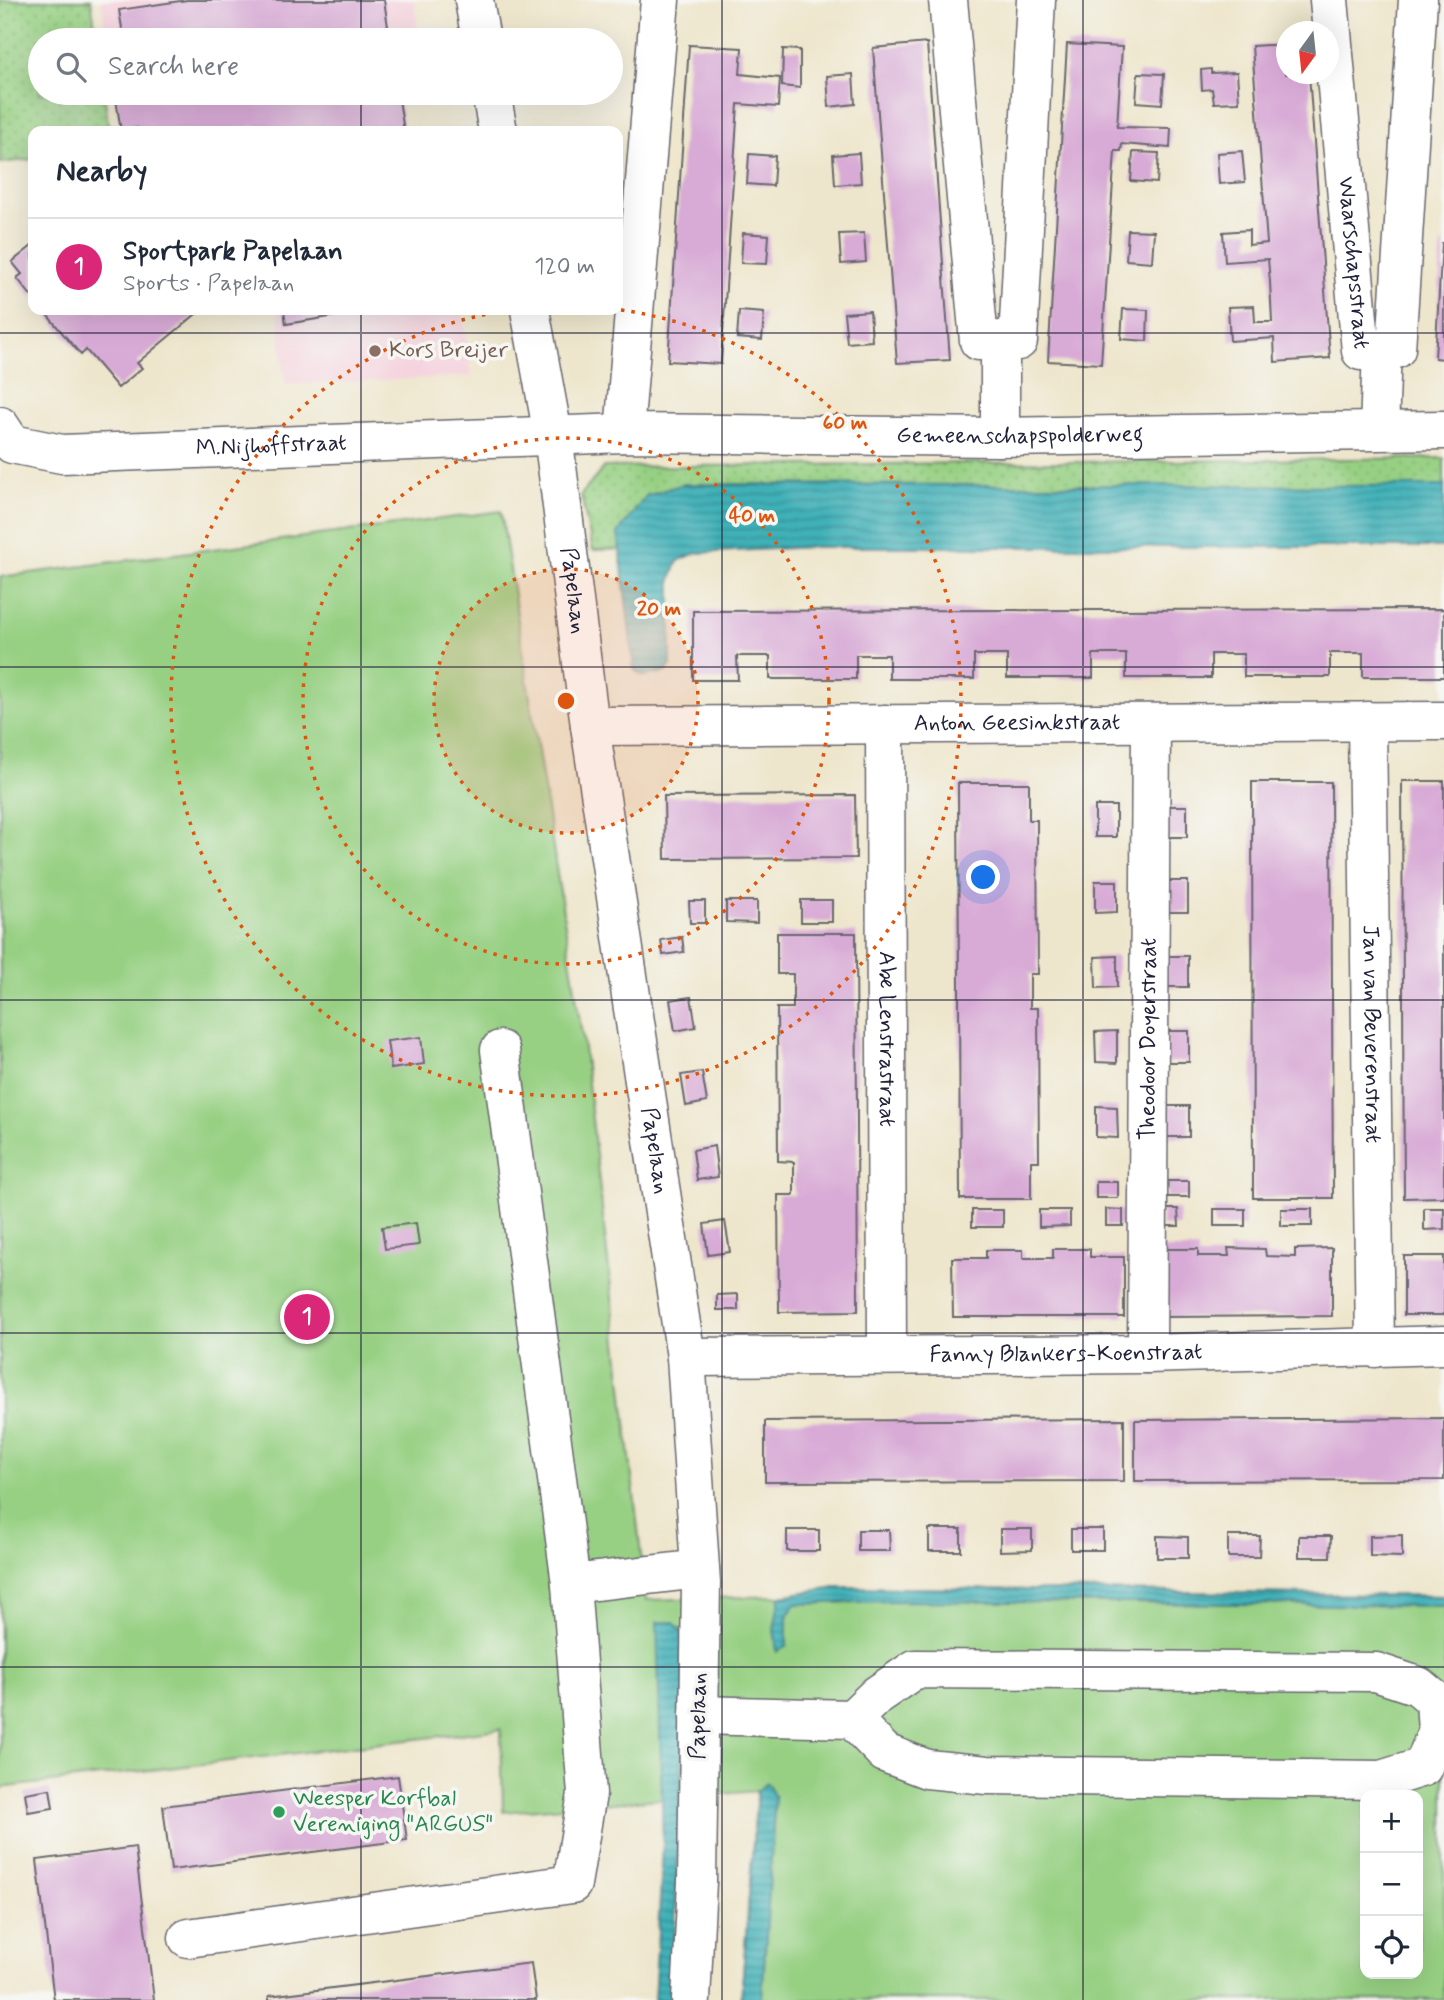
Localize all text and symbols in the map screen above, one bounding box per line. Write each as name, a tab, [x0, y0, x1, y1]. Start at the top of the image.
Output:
north arrow	[1276, 21, 1339, 84]
search box	[28, 28, 623, 105]
icon: search	[52, 48, 90, 86]
text: Search here	[108, 50, 239, 84]
text: Nearby	[56, 152, 147, 191]
street label: Waarschapsstraat	[1330, 175, 1376, 350]
text: Sportpark Papelaan	[123, 235, 343, 269]
text: 1	[74, 252, 84, 282]
text: 120 m	[534, 252, 595, 282]
text: Sports · Papelaan	[123, 269, 294, 299]
place label: Kors Breijer	[389, 336, 508, 366]
marker: Kors Breijer	[367, 343, 383, 359]
text: 60 m	[822, 409, 868, 437]
street label: Gemeenschapspolderweg	[896, 420, 1144, 452]
street label: M.Nijhoffstraat	[195, 428, 347, 464]
text: 40 m	[729, 502, 776, 530]
street label: Papelaan	[552, 546, 593, 636]
text: 20 m	[637, 595, 682, 623]
centre of rings	[554, 689, 578, 713]
street label: Anton Geesinkstraat	[914, 708, 1120, 739]
your location	[966, 860, 1000, 894]
street label: Jan van Beverenstraat	[1355, 924, 1387, 1143]
street label: Theodoor Doyerstraat	[1133, 938, 1165, 1140]
street label: Abe Lenstrastraat	[871, 951, 901, 1127]
street label: Papelaan	[633, 1105, 676, 1196]
pin: 1	[284, 1291, 330, 1343]
street label: Fanny Blankers-Koenstraat	[929, 1337, 1203, 1370]
street label: Papelaan	[683, 1672, 715, 1760]
place label: Weesper Korfbal Vereniging "ARGUS"	[293, 1784, 493, 1842]
map controls	[1360, 1790, 1423, 1979]
button: +	[1360, 1790, 1423, 1853]
marker: Weesper Korfbal Vereniging "ARGUS"	[271, 1804, 287, 1820]
button: −	[1360, 1853, 1423, 1916]
button: locate	[1360, 1916, 1423, 1979]

